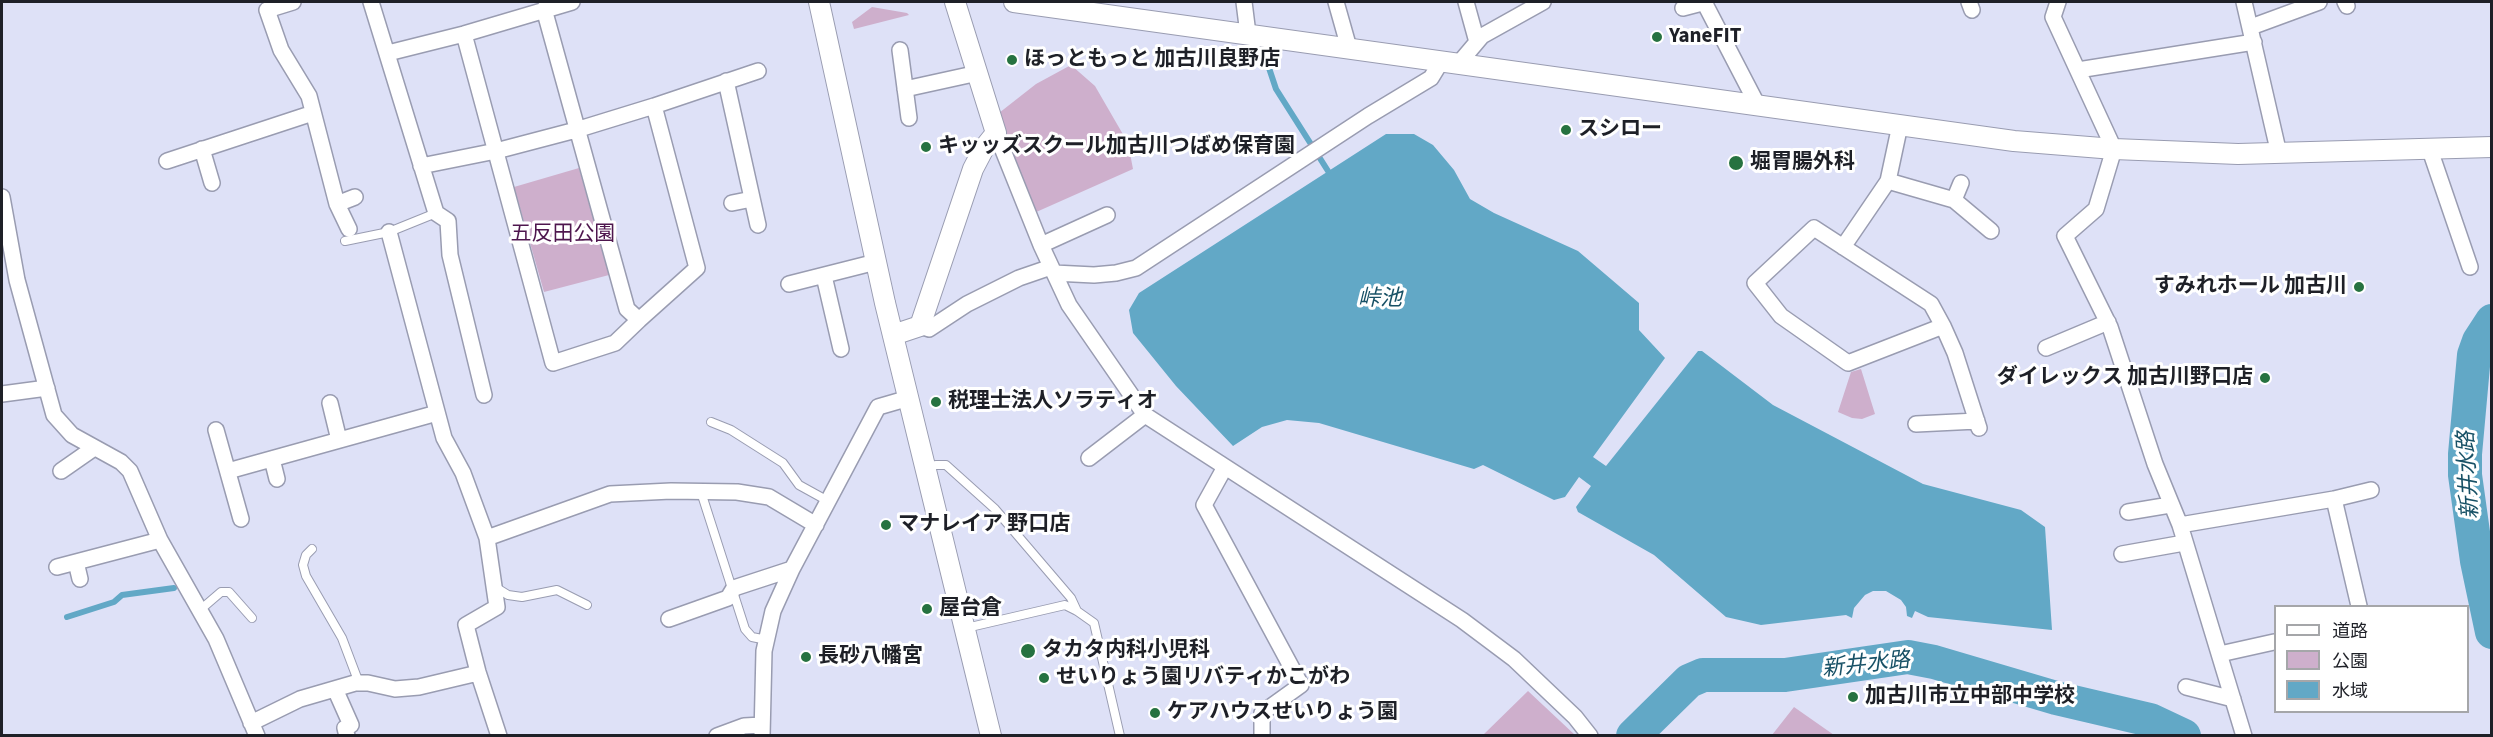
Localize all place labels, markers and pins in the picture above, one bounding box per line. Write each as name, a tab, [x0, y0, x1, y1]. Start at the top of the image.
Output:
place label: YaneFIT	[1669, 24, 1741, 50]
marker: YaneFIT	[1650, 30, 1664, 44]
place label: ほっともっと 加古川良野店	[1024, 47, 1280, 73]
marker: ほっともっと 加古川良野店	[1005, 53, 1019, 67]
place label: スシロー	[1578, 117, 1662, 143]
marker: スシロー	[1559, 123, 1573, 137]
place label: キッッズスクール加古川つばめ保育園	[938, 134, 1295, 160]
marker: キッッズスクール加古川つばめ保育園	[919, 140, 933, 154]
place label: 堀胃腸外科	[1750, 150, 1855, 176]
marker: 堀胃腸外科	[1727, 154, 1745, 172]
place label: すみれホール 加古川	[2154, 274, 2347, 300]
marker: すみれホール 加古川	[2352, 280, 2366, 294]
place label: ダイレックス 加古川野口店	[1997, 365, 2253, 391]
marker: ダイレックス 加古川野口店	[2258, 371, 2272, 385]
place label: 税理士法人ソラティオ	[948, 389, 1158, 415]
marker: 税理士法人ソラティオ	[929, 395, 943, 409]
place label: マナレイア 野口店	[898, 512, 1070, 538]
marker: マナレイア 野口店	[879, 518, 893, 532]
place label: 屋台倉	[939, 596, 1002, 622]
marker: 屋台倉	[920, 602, 934, 616]
place label: タカタ内科小児科	[1042, 638, 1210, 664]
marker: タカタ内科小児科	[1019, 642, 1037, 660]
place label: 長砂八幡宮	[818, 644, 923, 670]
marker: 長砂八幡宮	[799, 650, 813, 664]
place label: せいりょう園リバティかこがわ	[1056, 665, 1350, 691]
marker: せいりょう園リバティかこがわ	[1037, 671, 1051, 685]
place label: 加古川市立中部中学校	[1865, 684, 2075, 710]
marker: 加古川市立中部中学校	[1846, 690, 1860, 704]
place label: ケアハウスせいりょう園	[1167, 700, 1398, 726]
marker: ケアハウスせいりょう園	[1148, 706, 1162, 720]

